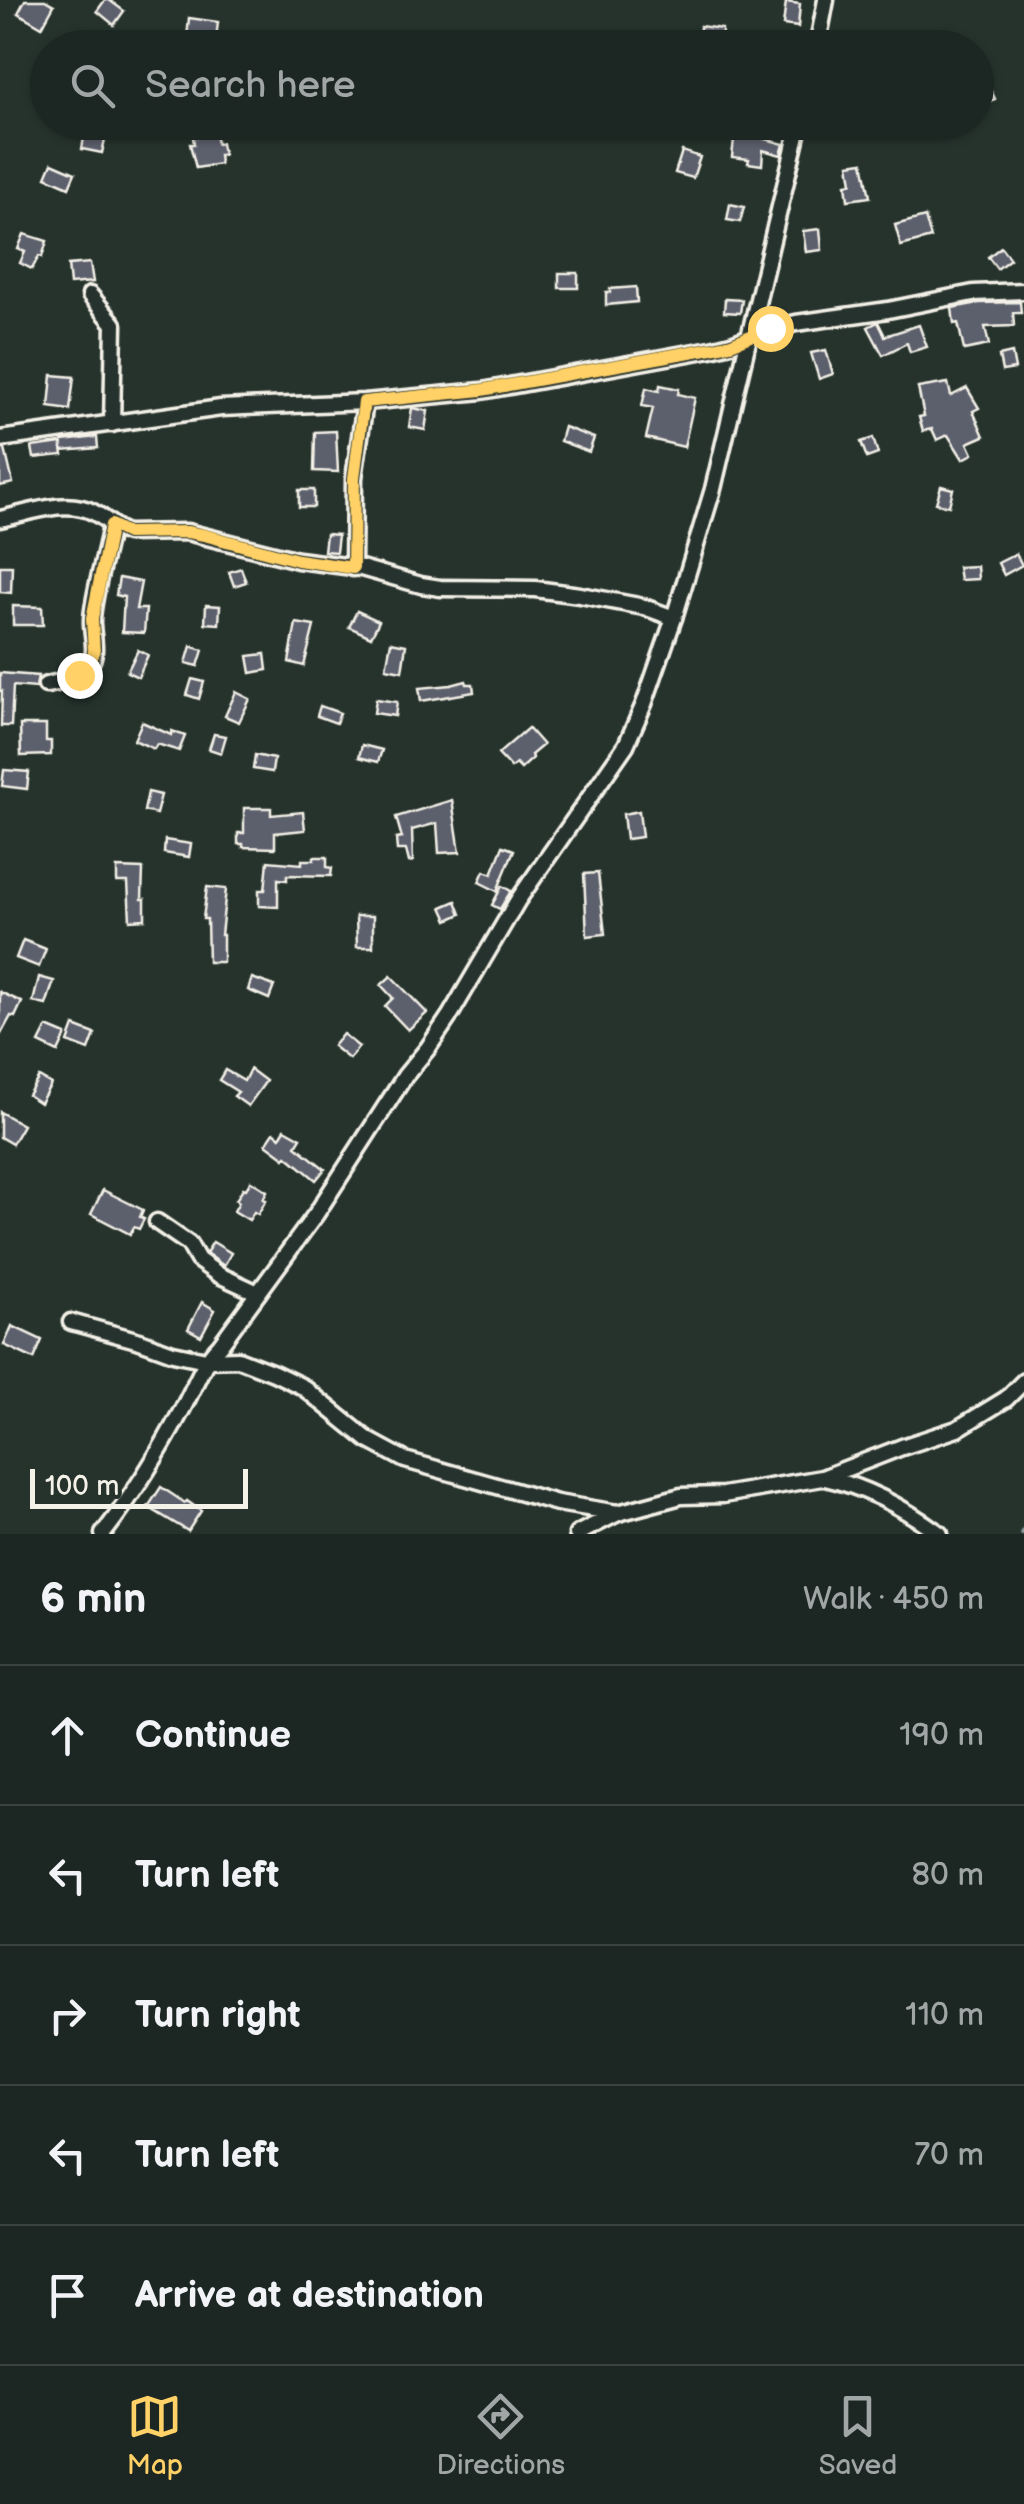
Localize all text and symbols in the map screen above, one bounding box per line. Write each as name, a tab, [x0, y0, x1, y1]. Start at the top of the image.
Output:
search box	[30, 30, 994, 140]
icon: search	[65, 58, 120, 113]
text: Search here	[145, 63, 356, 108]
route start	[748, 306, 794, 352]
route end	[57, 653, 103, 699]
scale bar	[30, 1464, 248, 1508]
text: 100 m	[45, 1470, 119, 1503]
text: 6 min	[40, 1574, 146, 1625]
text: Walk · 450 m	[803, 1580, 984, 1619]
icon: ahead	[40, 1708, 95, 1763]
text: Continue	[135, 1713, 291, 1758]
text: 190 m	[899, 1716, 984, 1755]
icon: left	[40, 1848, 95, 1903]
text: Turn left	[135, 1853, 279, 1898]
text: 80 m	[911, 1856, 984, 1895]
icon: right	[40, 1988, 95, 2043]
text: Turn right	[135, 1993, 300, 2038]
text: 110 m	[905, 1996, 984, 2035]
icon: left	[40, 2128, 95, 2183]
text: Turn left	[135, 2133, 279, 2178]
text: 70 m	[914, 2136, 984, 2175]
icon: arrive	[40, 2268, 95, 2323]
text: Arrive at destination	[135, 2273, 484, 2318]
tab: Map	[127, 2389, 183, 2482]
tab: Directions	[436, 2389, 565, 2482]
tab: Saved	[819, 2389, 897, 2482]

